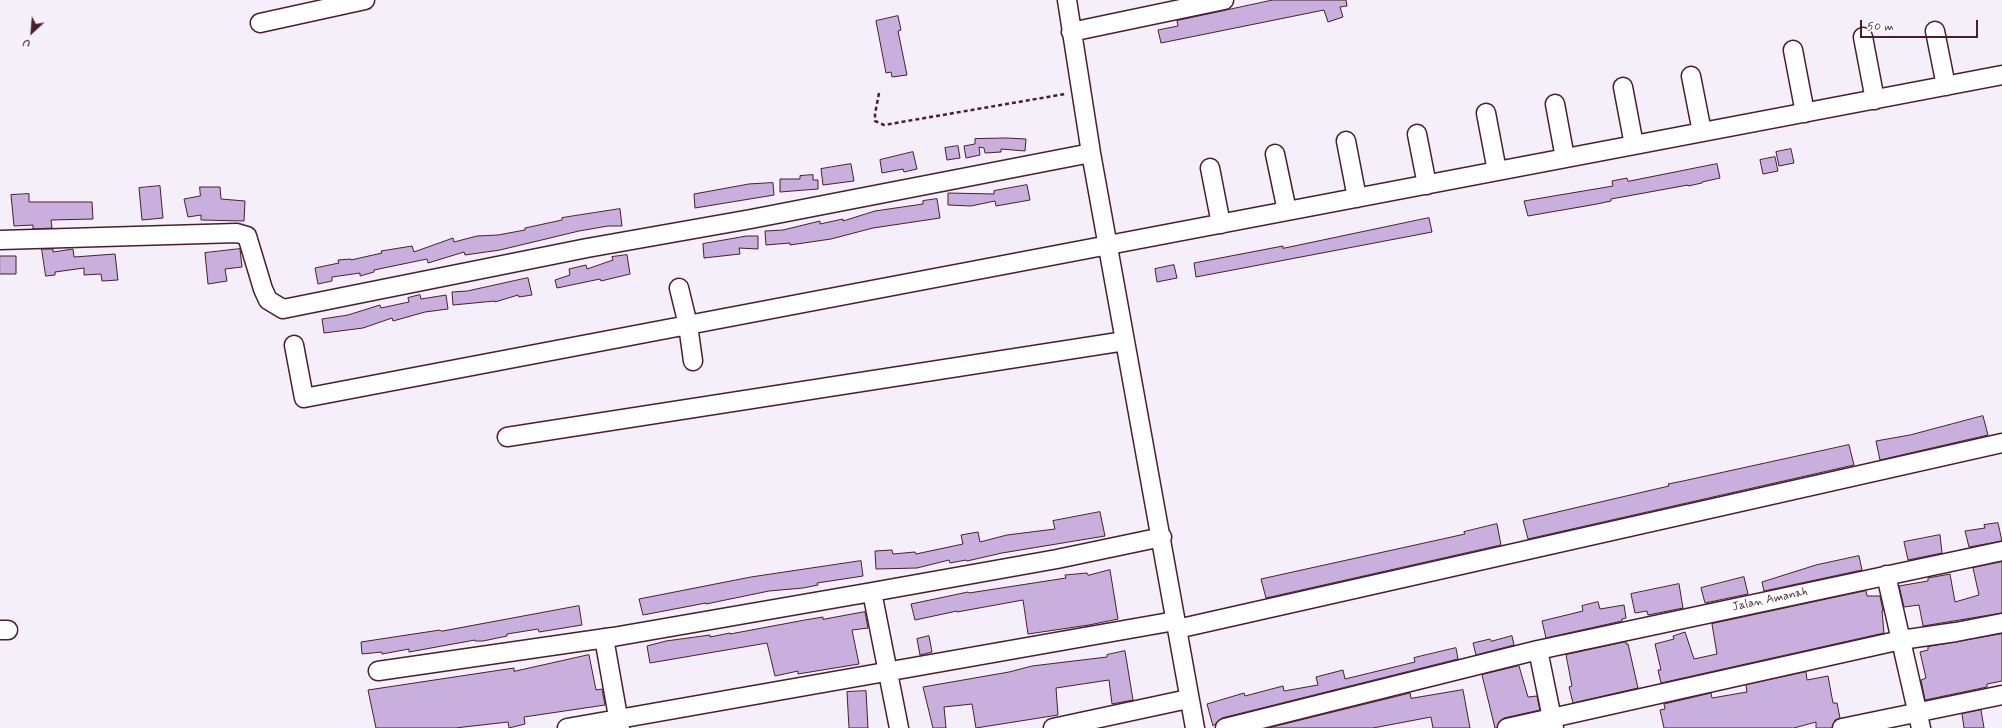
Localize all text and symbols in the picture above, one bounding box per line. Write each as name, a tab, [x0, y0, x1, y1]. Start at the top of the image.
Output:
north arrow	[12, 12, 52, 52]
scale bar	[1862, 12, 1980, 38]
text: 50 m	[1867, 19, 1894, 35]
text: U	[20, 35, 33, 51]
street label: Jalan Amanah	[1731, 585, 1809, 615]

